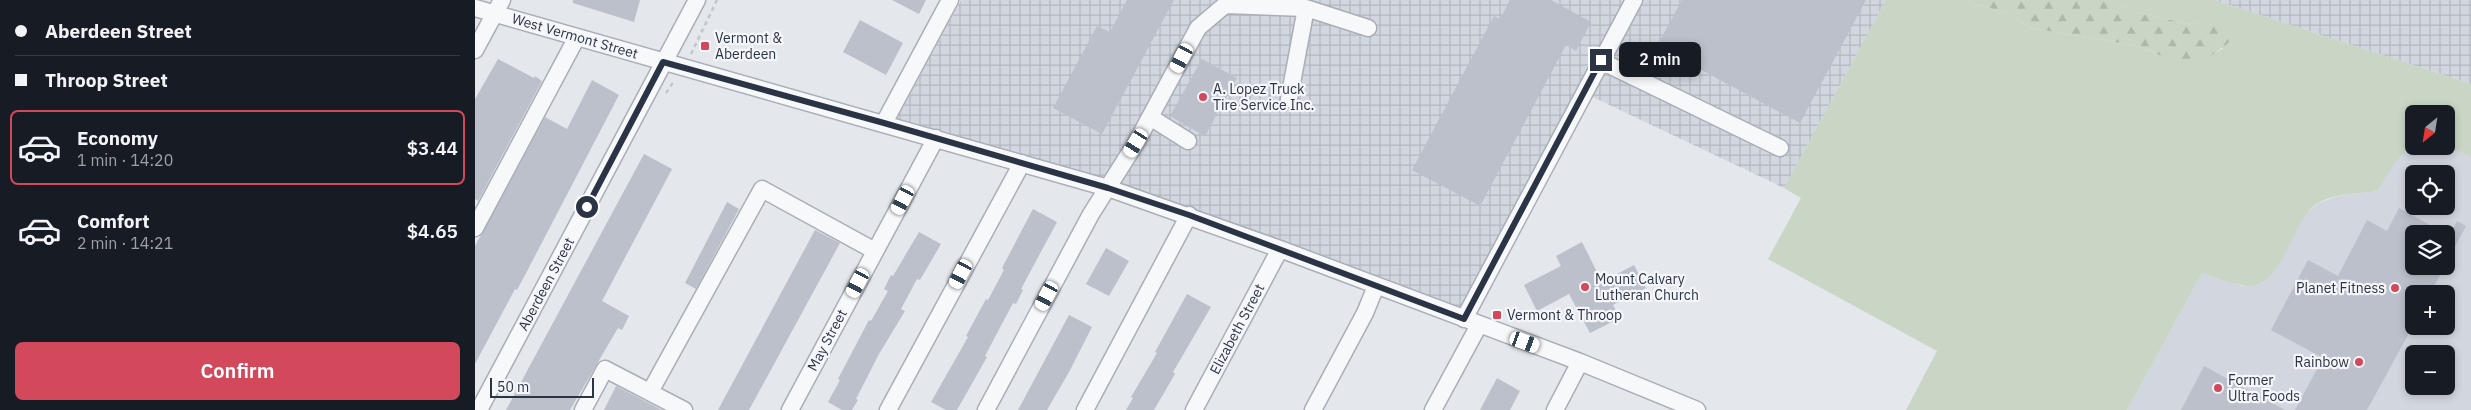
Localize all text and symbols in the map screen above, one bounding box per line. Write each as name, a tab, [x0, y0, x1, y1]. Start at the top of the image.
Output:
street label: West Vermont Street	[510, 9, 640, 63]
text: Aberdeen Street	[45, 19, 192, 43]
place label: Vermont & Aberdeen	[715, 29, 782, 63]
marker: Vermont & Aberdeen	[699, 40, 711, 52]
car	[1168, 41, 1195, 75]
callout: 2 min	[1619, 42, 1701, 78]
route end	[1590, 49, 1612, 71]
text: 2 min	[1639, 49, 1681, 69]
text: Throop Street	[45, 68, 168, 92]
place label: A. Lopez Truck Tire Service Inc.	[1213, 80, 1314, 114]
marker: A. Lopez Truck Tire Service Inc.	[1197, 91, 1209, 103]
north arrow	[2405, 105, 2455, 155]
map controls	[2405, 105, 2455, 395]
icon: car	[17, 125, 62, 170]
text: Economy	[77, 126, 158, 150]
car	[1121, 126, 1150, 160]
text: $3.44	[407, 136, 458, 160]
text: 1 min · 14:20	[77, 150, 173, 170]
button: locate	[2405, 165, 2455, 215]
car	[889, 183, 916, 217]
route start	[576, 196, 598, 218]
icon: car	[17, 208, 62, 253]
text: Comfort	[77, 209, 150, 233]
text: $4.65	[407, 219, 458, 243]
button: layers	[2405, 225, 2455, 275]
text: 2 min · 14:21	[77, 233, 173, 253]
street label: Aberdeen Street	[514, 234, 578, 334]
car	[947, 257, 974, 291]
car	[844, 266, 871, 300]
place label: Mount Calvary Lutheran Church	[1595, 270, 1699, 304]
car	[1033, 279, 1060, 313]
place label: Planet Fitness	[2296, 279, 2385, 297]
street label: Elizabeth Street	[1206, 281, 1268, 377]
marker: Mount Calvary Lutheran Church	[1579, 281, 1591, 293]
marker: Planet Fitness	[2389, 282, 2401, 294]
button: +	[2405, 285, 2455, 335]
street label: May Street	[803, 306, 851, 374]
place label: Vermont & Throop	[1507, 306, 1622, 324]
marker: Vermont & Throop	[1491, 309, 1503, 321]
car	[1508, 330, 1541, 354]
button: Confirm	[15, 342, 460, 400]
button: −	[2405, 345, 2455, 395]
place label: Rainbow	[2295, 353, 2349, 371]
marker: Rainbow	[2353, 356, 2365, 368]
place label: Former Ultra Foods	[2228, 371, 2300, 405]
scale bar	[490, 375, 594, 398]
text: 50 m	[497, 378, 529, 396]
marker: Former Ultra Foods	[2212, 382, 2224, 394]

